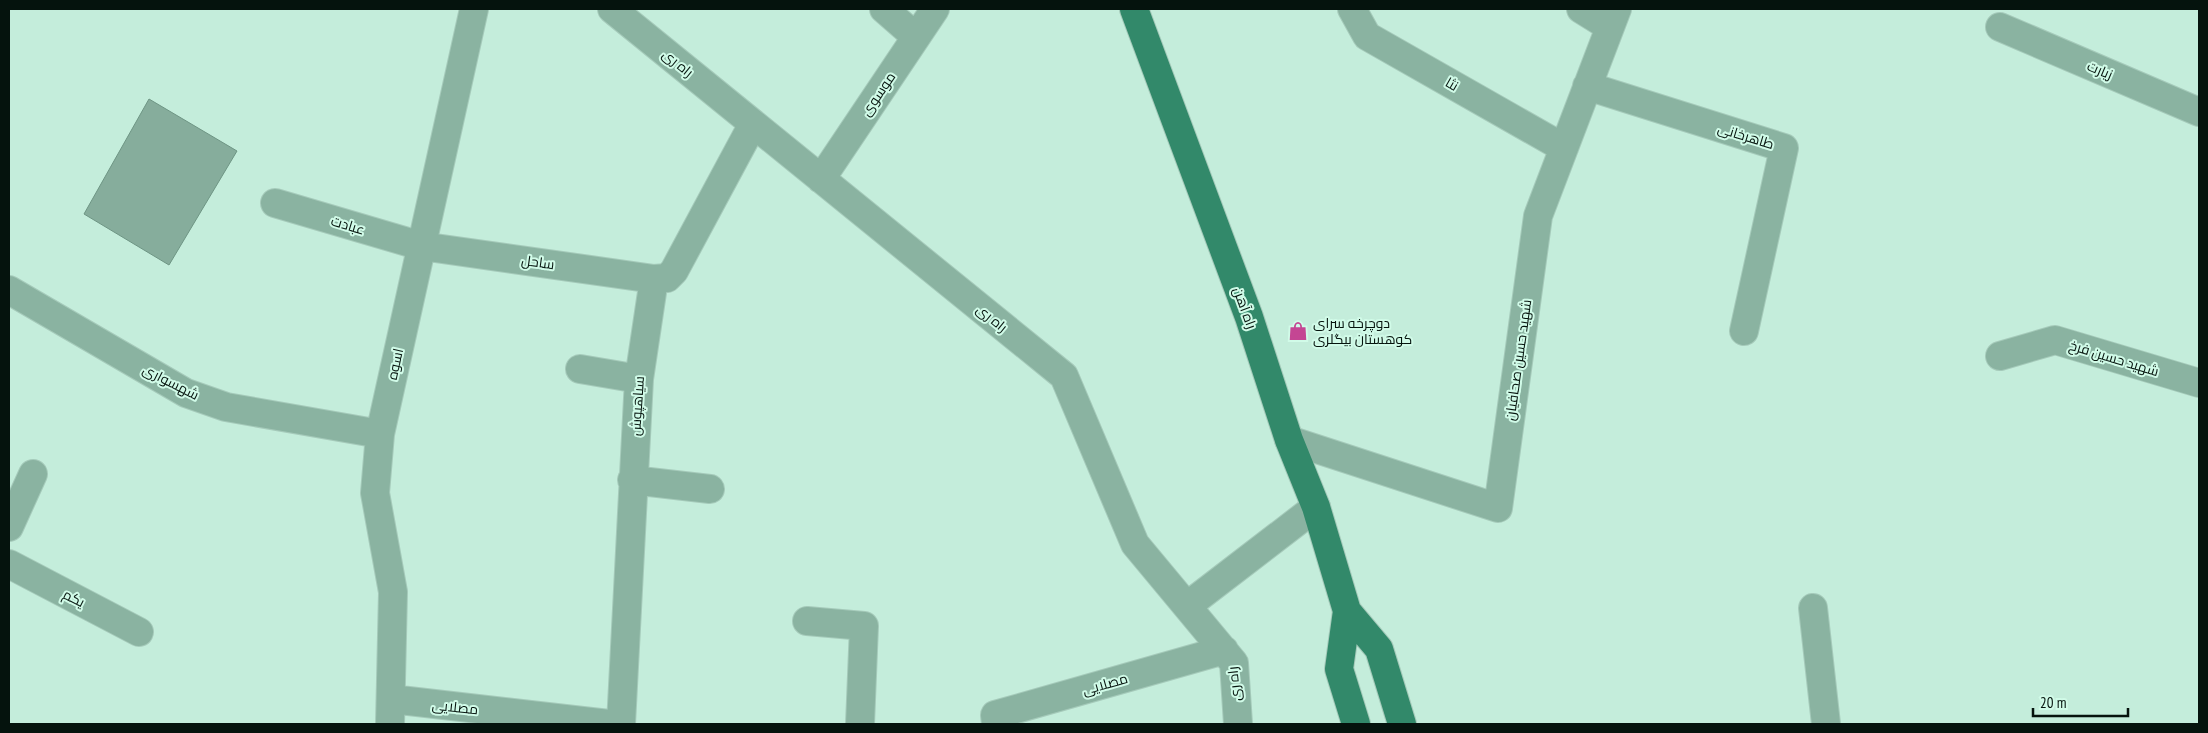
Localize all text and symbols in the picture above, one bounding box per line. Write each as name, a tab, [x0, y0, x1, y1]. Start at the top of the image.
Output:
street label: راه ری	[659, 45, 697, 81]
street label: زیارت	[2084, 57, 2116, 83]
street label: موسوی	[857, 69, 899, 119]
street label: نثا	[1442, 73, 1462, 95]
street label: طاهرخانی	[1716, 119, 1776, 153]
street label: عبادت	[329, 211, 367, 239]
street label: ساحل	[520, 251, 556, 273]
street label: راه آهن	[1229, 285, 1261, 331]
street label: شهید حسین صحافیان	[1501, 298, 1535, 422]
street label: راه ری	[973, 300, 1011, 336]
place label: دوچرخه سرای کوهستان بیگلری	[1313, 314, 1412, 348]
shop icon: دوچرخه سرای کوهستان بیگلری	[1287, 320, 1309, 342]
street label: شهید حسین فرخ	[2067, 336, 2161, 380]
street label: اسوه	[383, 347, 407, 381]
street label: شهسواری	[140, 360, 202, 404]
street label: سیاهپوش	[626, 375, 649, 437]
street label: یکم	[60, 585, 88, 612]
street label: راه ری	[1223, 666, 1245, 702]
street label: مصلایی	[1080, 669, 1130, 699]
scale bar	[2033, 686, 2128, 718]
text: 20 m	[2040, 693, 2066, 712]
street label: مصلایی	[431, 696, 479, 718]

